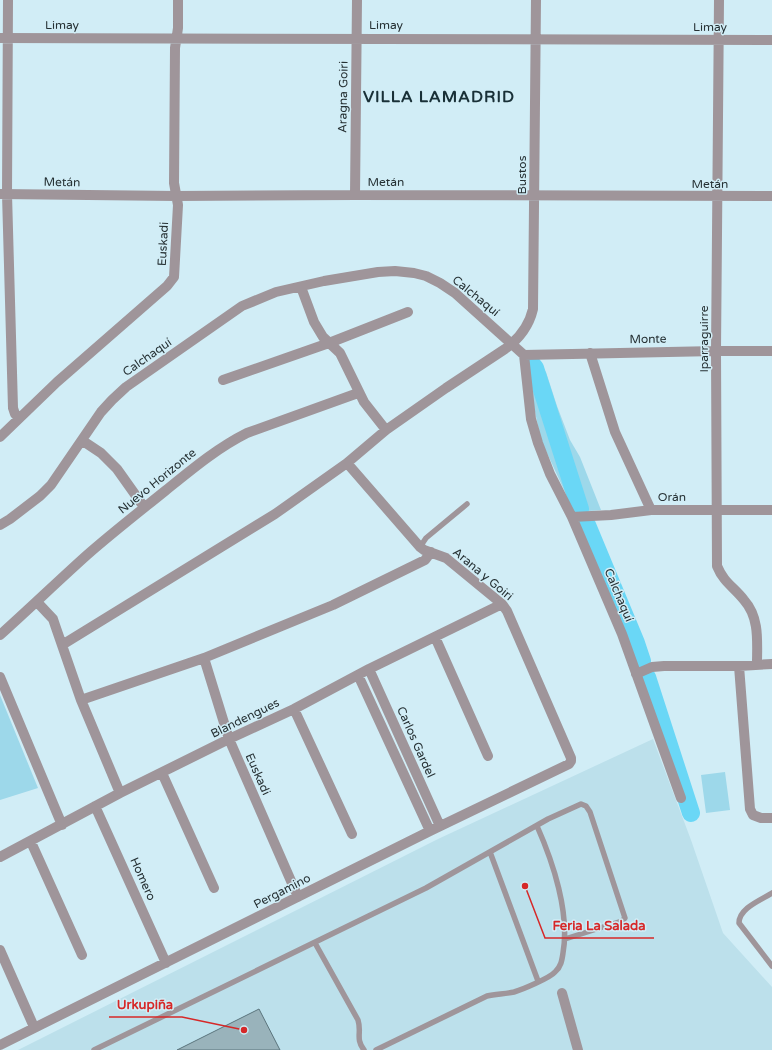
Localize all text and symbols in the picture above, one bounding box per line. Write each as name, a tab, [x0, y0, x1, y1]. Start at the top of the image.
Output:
street label: Limay	[45, 18, 80, 32]
street label: Limay	[369, 18, 404, 32]
street label: Limay	[693, 20, 728, 34]
street label: Aragna Goiri	[335, 61, 351, 133]
district label: VILLA LAMADRID	[363, 87, 515, 107]
street label: Bustos	[515, 155, 529, 194]
street label: Metán	[43, 175, 81, 189]
street label: Metán	[368, 175, 404, 189]
street label: Metán	[692, 177, 728, 191]
street label: Euskadi	[155, 222, 171, 266]
street label: Calchaquí	[450, 273, 502, 319]
street label: Iparraguirre	[697, 305, 711, 373]
street label: Monte	[629, 332, 667, 346]
street label: Calchaquí	[120, 335, 174, 379]
street label: Nuevo Horizonte	[115, 445, 199, 517]
street label: Orán	[658, 490, 686, 504]
street label: Arana y Goiri	[450, 545, 516, 603]
street label: Calchaquí	[602, 566, 636, 624]
street label: Blandengues	[209, 695, 282, 741]
street label: Carlos Gardel	[394, 704, 438, 780]
street label: Euskadi	[243, 751, 273, 797]
street label: Homero	[127, 855, 159, 903]
street label: Pergamino	[251, 871, 313, 911]
callout: Feria La Salada	[545, 913, 654, 938]
text: Feria La Salada	[552, 918, 646, 934]
callout: Urkupiña	[109, 992, 182, 1017]
text: Urkupiña	[117, 997, 173, 1013]

